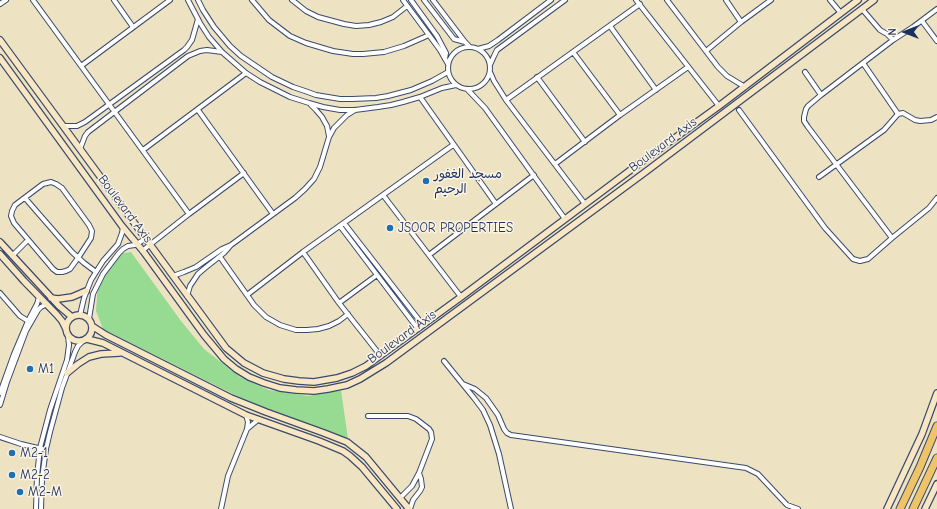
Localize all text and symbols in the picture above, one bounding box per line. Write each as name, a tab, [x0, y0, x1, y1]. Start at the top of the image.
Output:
north arrow	[885, 12, 925, 52]
text: N	[886, 28, 899, 36]
street label: Boulevard Axis	[626, 114, 700, 176]
place label: مسجد الغفور الرحيم	[434, 166, 502, 197]
street label: Boulevard Axis	[94, 172, 156, 246]
marker: مسجد الغفور الرحيم	[421, 176, 431, 186]
place label: JSOOR PROPERTIES	[398, 220, 513, 236]
marker: JSOOR PROPERTIES	[385, 223, 395, 233]
street label: Boulevard Axis	[365, 307, 439, 367]
place label: M1	[38, 361, 54, 377]
marker: M1	[25, 364, 35, 374]
place label: M2-1	[20, 445, 48, 461]
marker: M2-1	[7, 448, 17, 458]
place label: M2-2	[20, 467, 50, 483]
marker: M2-2	[7, 470, 17, 480]
place label: M2-M	[28, 484, 62, 500]
marker: M2-M	[15, 487, 25, 497]

